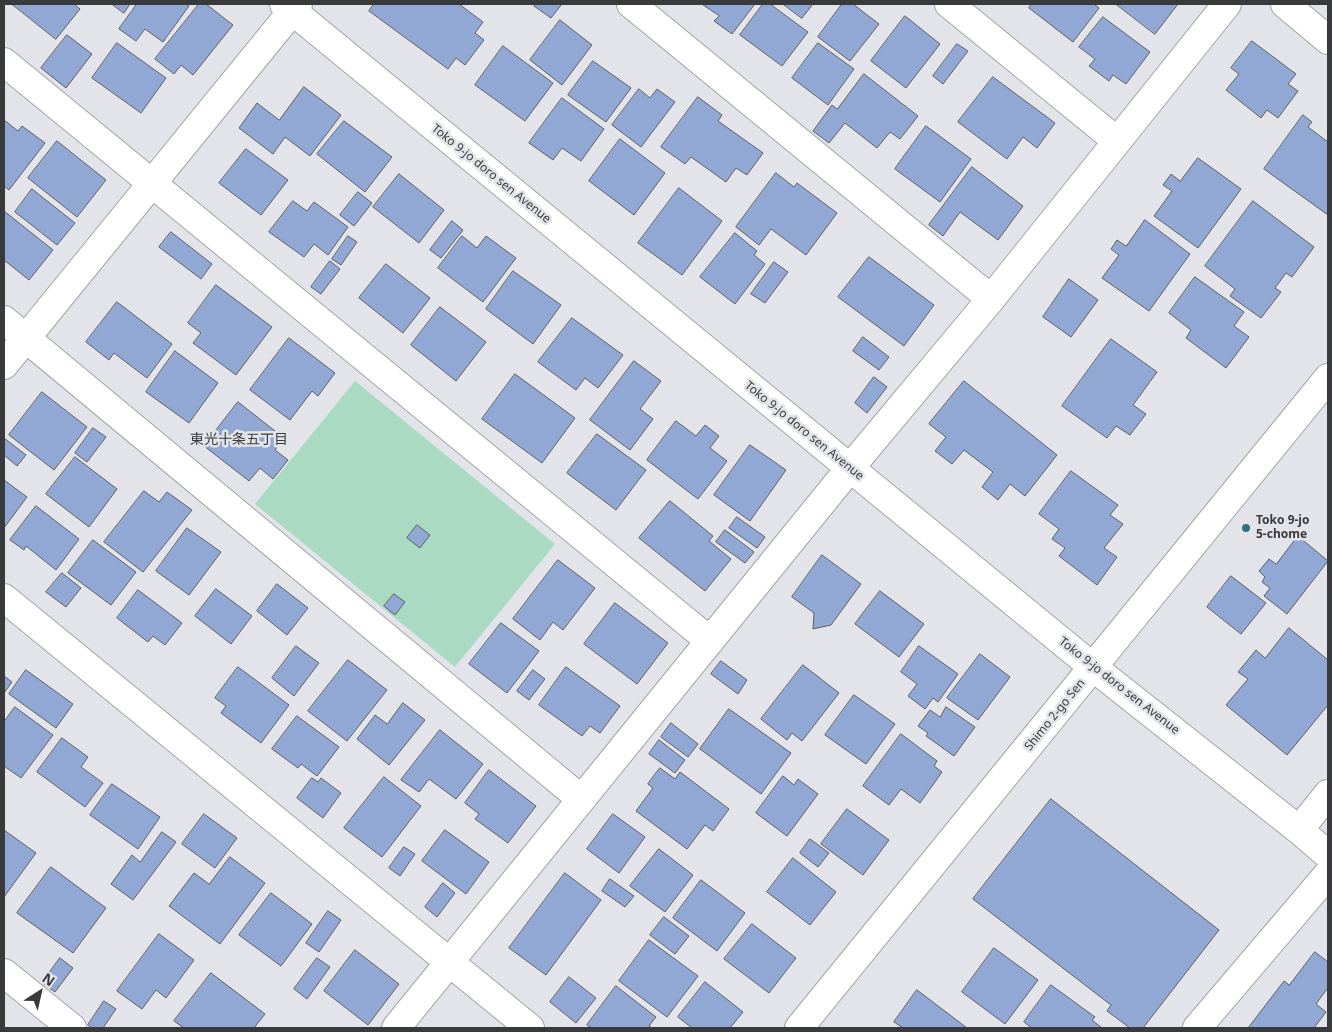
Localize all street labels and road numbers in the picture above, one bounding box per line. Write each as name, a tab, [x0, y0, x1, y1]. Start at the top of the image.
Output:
street label: Toko 9-jo doro sen Avenue	[429, 122, 553, 226]
street label: Toko 9-jo doro sen Avenue	[742, 379, 866, 483]
street label: Toko 9-jo doro sen Avenue	[1056, 634, 1182, 738]
street label: Shimo 2-go Sen	[1022, 676, 1088, 754]

